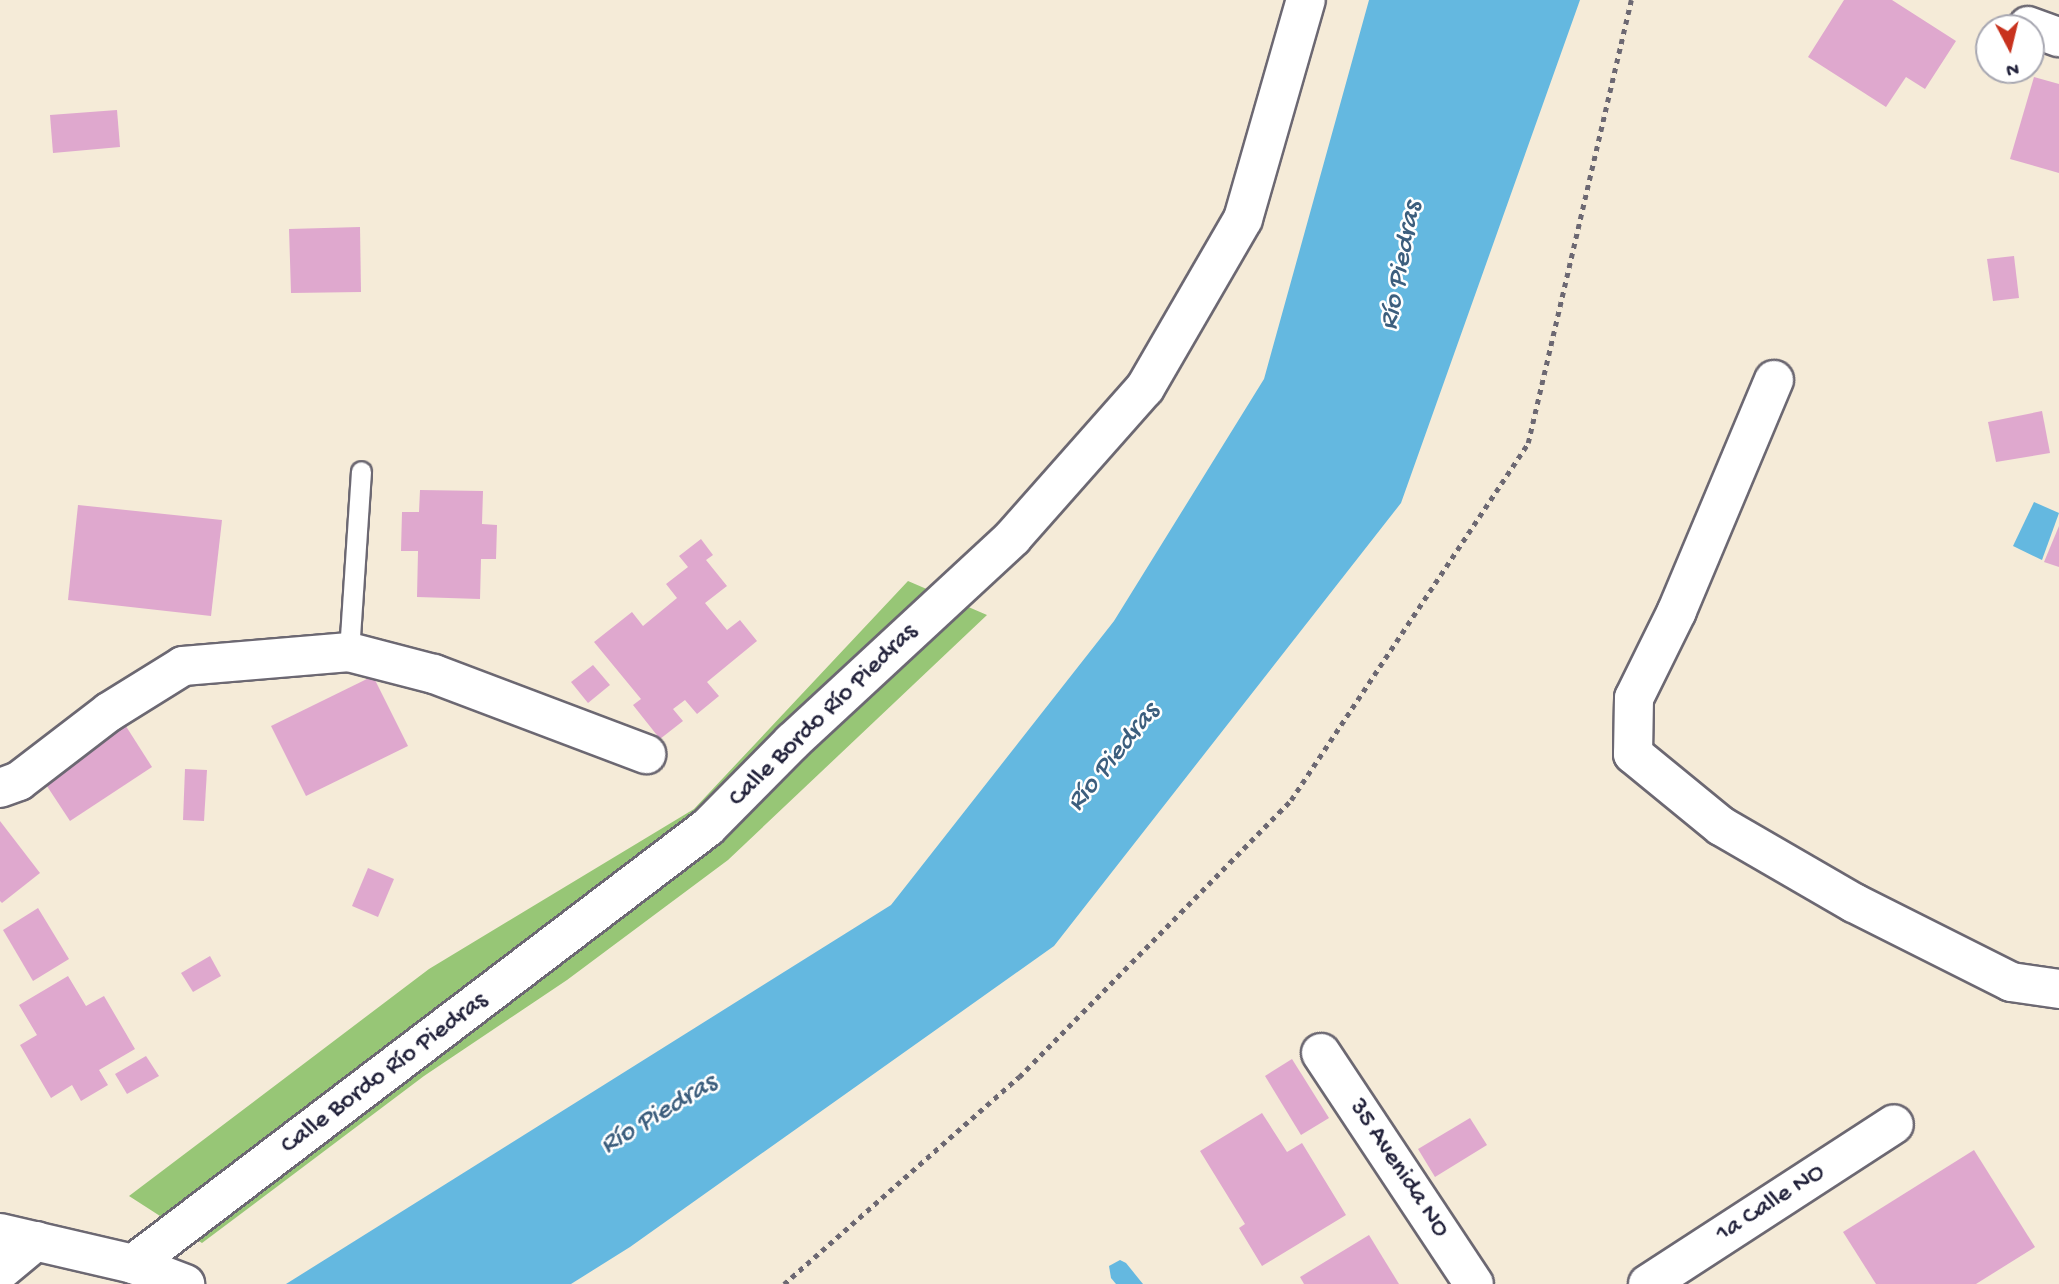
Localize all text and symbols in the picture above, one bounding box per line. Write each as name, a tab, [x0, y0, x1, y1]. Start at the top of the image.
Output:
north arrow	[1975, 14, 2045, 84]
text: N	[2005, 56, 2020, 81]
water label: Río Piedras	[1373, 199, 1431, 333]
street label: Calle Bordo Río Piedras	[723, 618, 925, 814]
water label: Río Piedras	[1060, 697, 1168, 819]
street label: Calle Bordo Río Piedras	[275, 986, 495, 1162]
water label: Río Piedras	[595, 1067, 723, 1163]
street label: 35 Avenida NO	[1340, 1094, 1456, 1244]
street label: 1a Calle NO	[1711, 1157, 1831, 1251]

